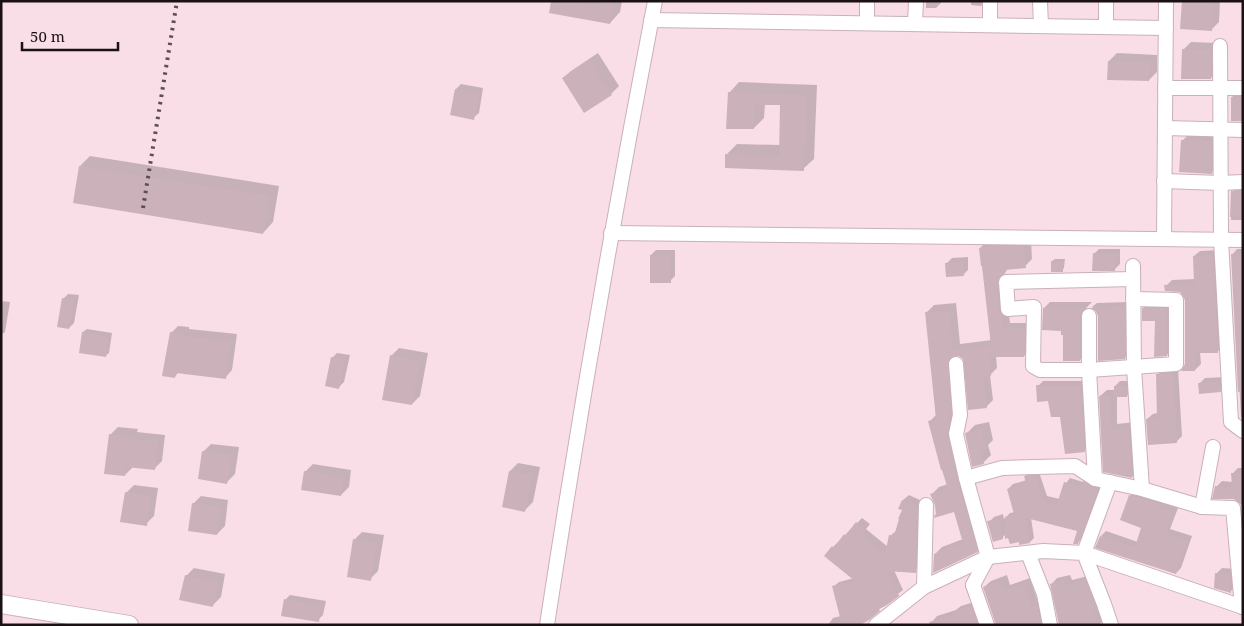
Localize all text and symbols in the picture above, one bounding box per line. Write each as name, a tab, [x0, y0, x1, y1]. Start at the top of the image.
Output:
scale bar	[22, 20, 119, 52]
text: 50 m	[30, 26, 65, 46]

